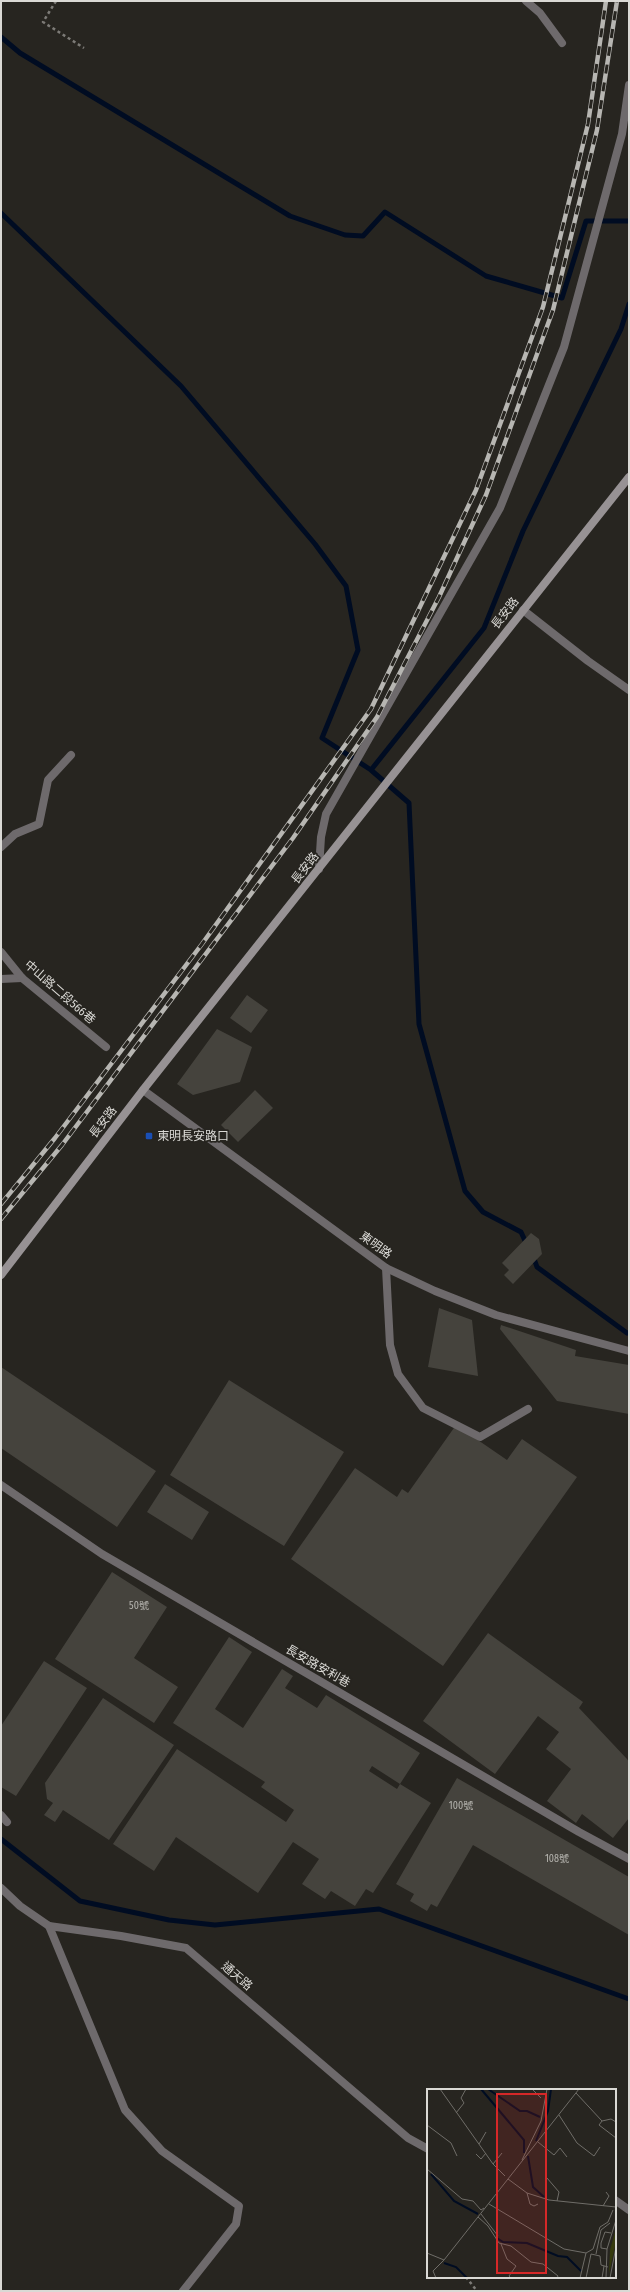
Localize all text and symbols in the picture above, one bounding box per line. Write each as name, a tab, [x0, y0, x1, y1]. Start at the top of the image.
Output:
street label: 長安路	[488, 595, 522, 631]
street label: 長安路	[288, 850, 322, 886]
street label: 中山路二段566巷	[22, 957, 98, 1027]
street label: 長安路	[86, 1104, 120, 1140]
place label: 東明長安路口	[157, 1129, 229, 1143]
marker: 東明長安路口	[144, 1131, 154, 1141]
street label: 東明路	[357, 1229, 395, 1261]
house number: 50號	[129, 1600, 149, 1612]
street label: 長安路安利巷	[283, 1642, 353, 1690]
house number: 100號	[449, 1800, 473, 1812]
house number: 108號	[545, 1853, 569, 1865]
street label: 通天路	[219, 1959, 255, 1993]
inset map	[427, 2089, 616, 2278]

